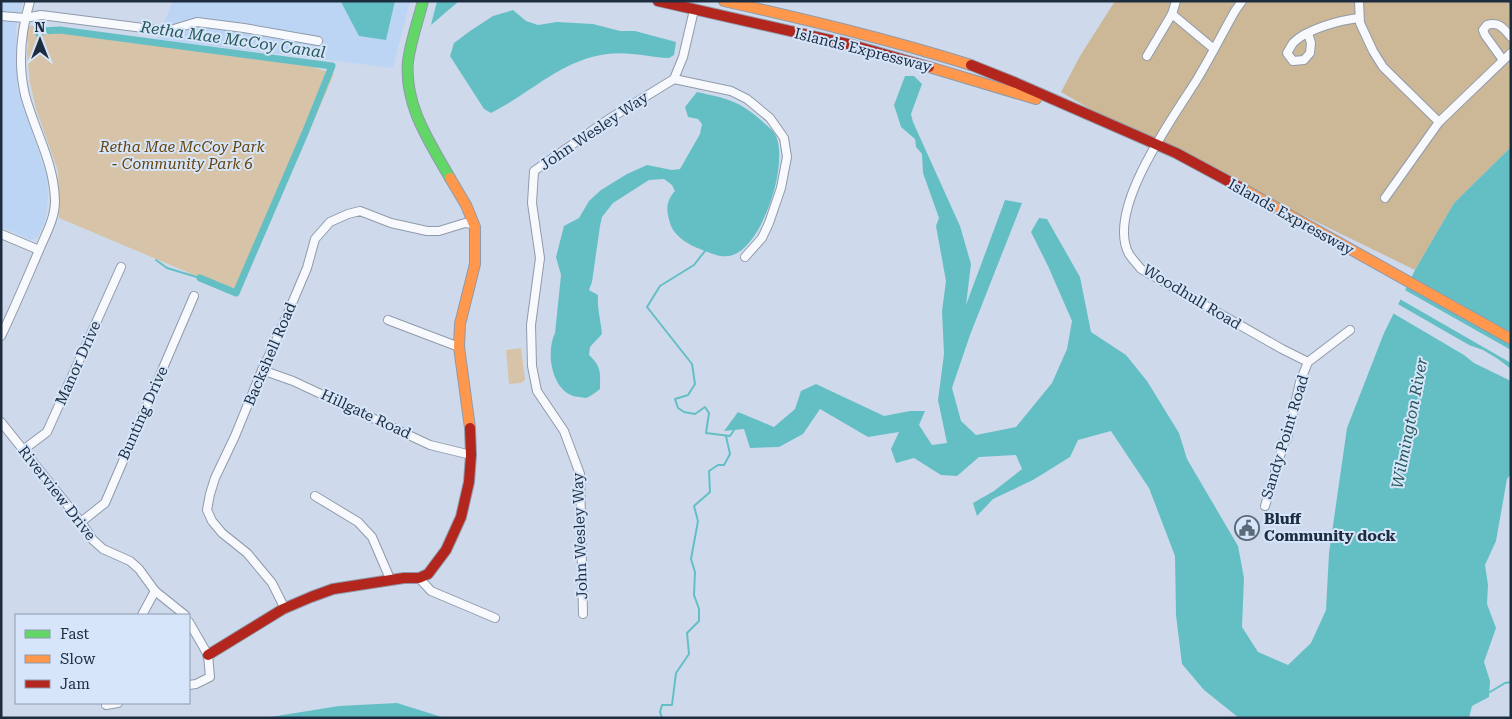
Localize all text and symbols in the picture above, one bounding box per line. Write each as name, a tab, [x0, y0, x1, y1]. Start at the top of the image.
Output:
north arrow	[15, 15, 65, 65]
water label: Retha Mae McCoy Canal	[138, 17, 327, 62]
text: N	[35, 19, 46, 35]
street label: Islands Expressway	[792, 24, 934, 76]
street label: John Wesley Way	[536, 88, 652, 174]
park label: Retha Mae McCoy Park - Community Park 6	[98, 138, 265, 173]
street label: Islands Expressway	[1225, 175, 1357, 259]
street label: Woodhull Road	[1140, 261, 1245, 334]
street label: Backshell Road	[240, 299, 300, 408]
street label: Manor Drive	[51, 318, 105, 408]
water label: Wilmington River	[1387, 356, 1432, 490]
street label: Bunting Drive	[114, 363, 172, 463]
street label: Sandy Point Road	[1258, 372, 1313, 501]
street label: Hillgate Road	[318, 385, 414, 443]
street label: Riverview Drive	[14, 442, 100, 544]
street label: John Wesley Way	[569, 472, 591, 600]
place label: Bluff Community dock	[1264, 510, 1397, 545]
public building icon: Bluff Community dock	[1234, 515, 1260, 541]
legend	[15, 614, 190, 704]
text: Fast	[60, 625, 90, 643]
text: Slow	[60, 650, 96, 668]
text: Jam	[60, 675, 90, 693]

